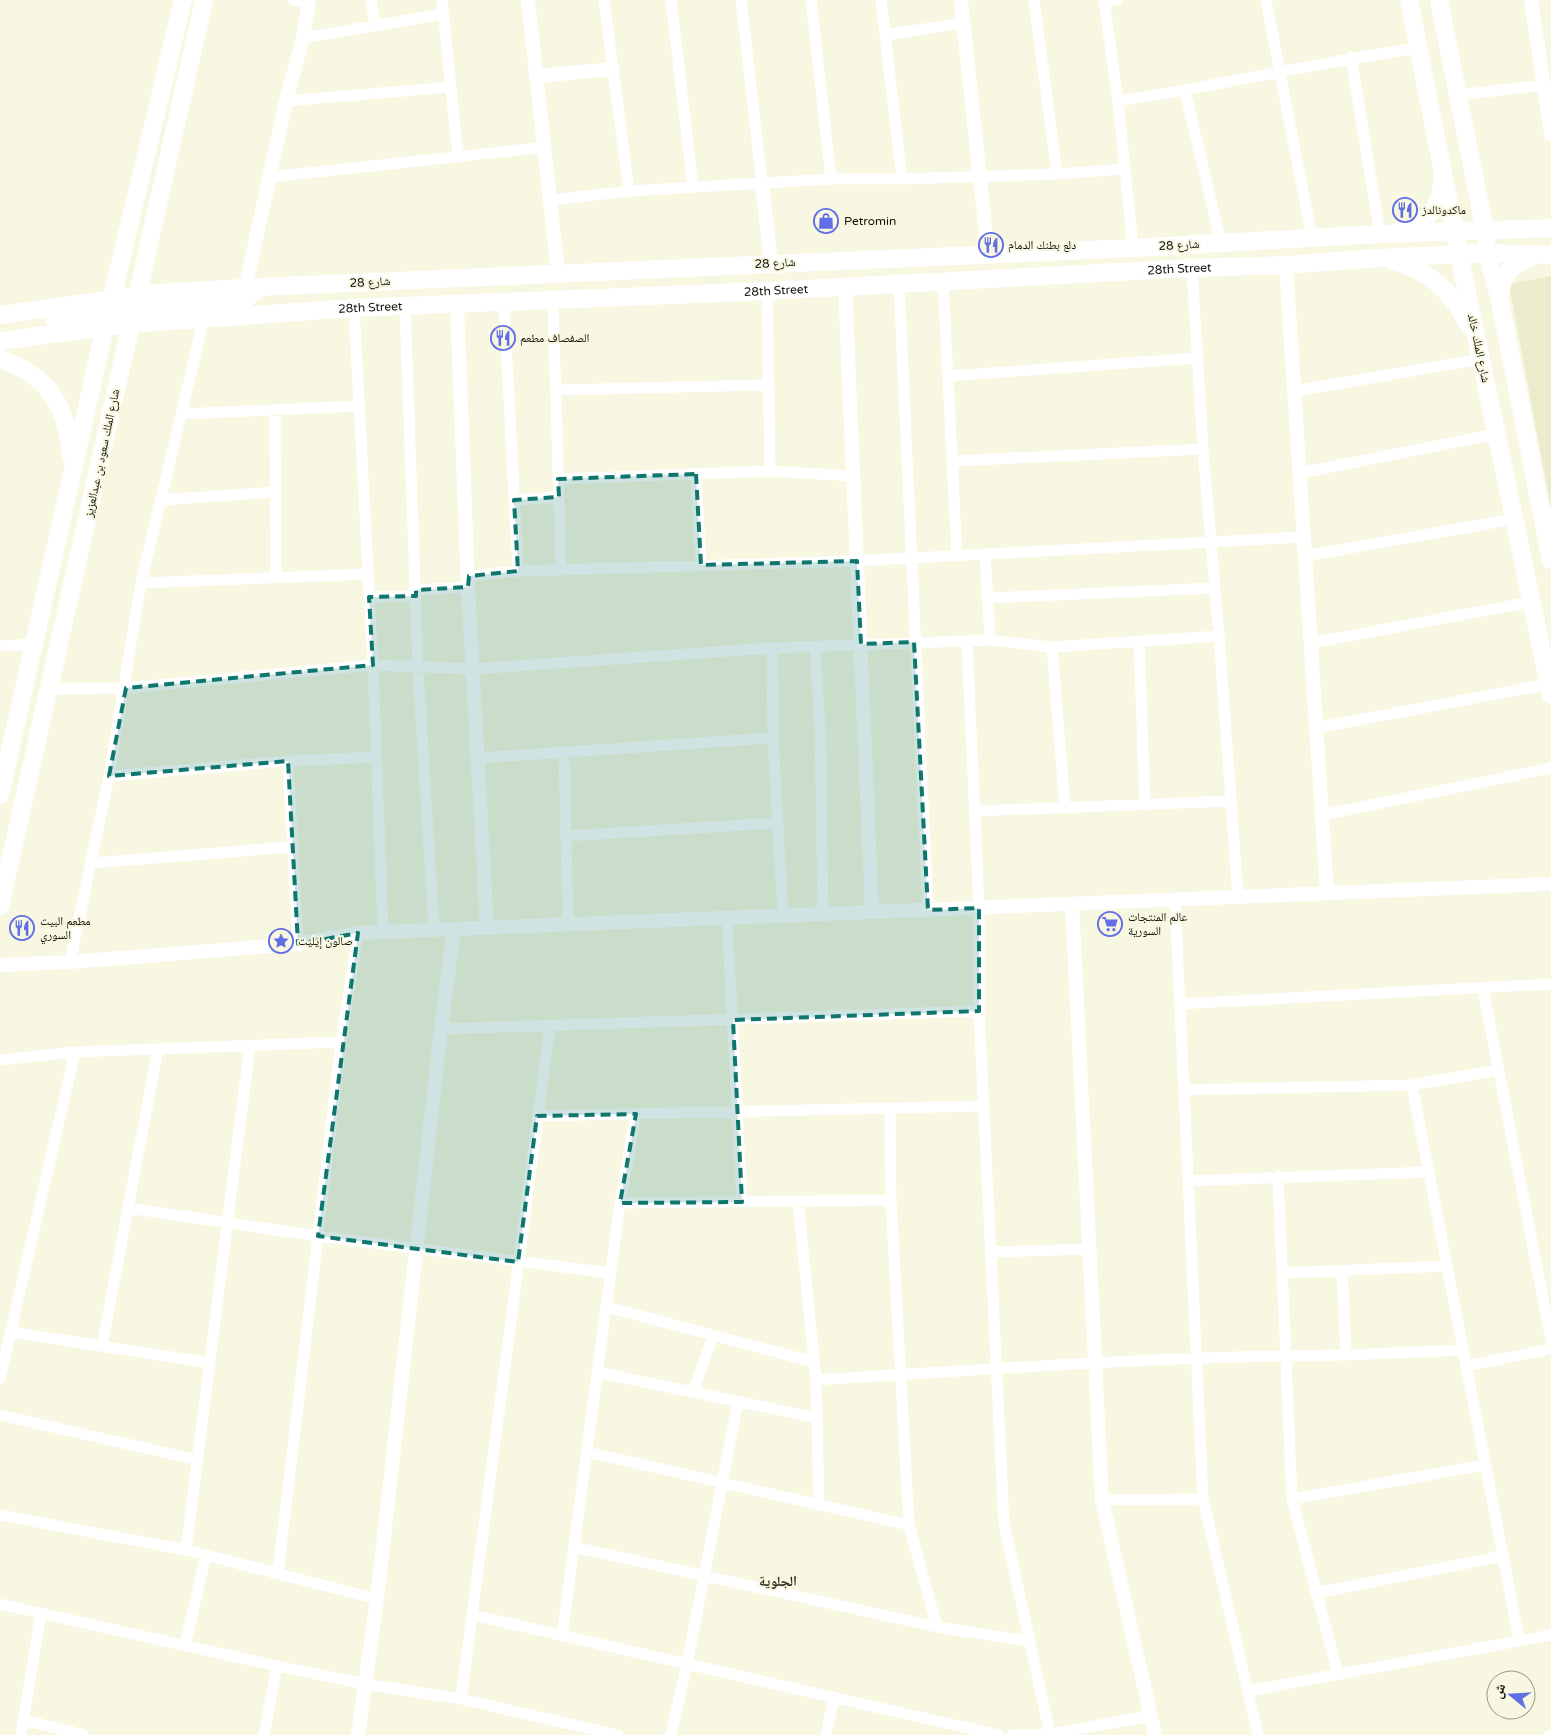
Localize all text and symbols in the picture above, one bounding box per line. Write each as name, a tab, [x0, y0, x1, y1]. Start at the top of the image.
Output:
restaurant icon: ماكدونالدز	[1392, 197, 1418, 223]
place label: ماكدونالدز	[1421, 203, 1466, 217]
shop icon: Petromin	[813, 208, 839, 234]
place label: Petromin	[844, 214, 896, 228]
restaurant icon: دلع بطنك الدمام	[978, 232, 1004, 258]
street label: شارع 28	[1158, 237, 1200, 254]
place label: دلع بطنك الدمام	[1008, 238, 1076, 253]
street label: شارع 28	[754, 255, 796, 272]
street label: 28th Street	[1147, 260, 1212, 277]
street label: شارع 28	[349, 274, 391, 291]
street label: 28th Street	[743, 282, 809, 299]
street label: 28th Street	[338, 299, 403, 316]
street label: شارع الملك خالد	[1464, 312, 1493, 384]
restaurant icon: الصفصاف مطعم	[490, 325, 516, 351]
place label: الصفصاف مطعم	[520, 331, 590, 346]
street label: شارع الملك سعود بن عبدالعزيز	[81, 388, 123, 520]
place label: عالم المنتجات السورية	[1128, 910, 1188, 938]
supermarket icon: عالم المنتجات السورية	[1097, 911, 1123, 937]
place label: مطعم البيت السوري	[40, 914, 90, 945]
restaurant icon: مطعم البيت السوري	[9, 915, 35, 941]
place icon: صالون إيليت	[268, 928, 294, 954]
place label: صالون إيليت	[298, 934, 353, 949]
district label: الجلوية	[759, 1573, 797, 1590]
north arrow	[1486, 1670, 1536, 1720]
text: ش	[1489, 1681, 1510, 1701]

